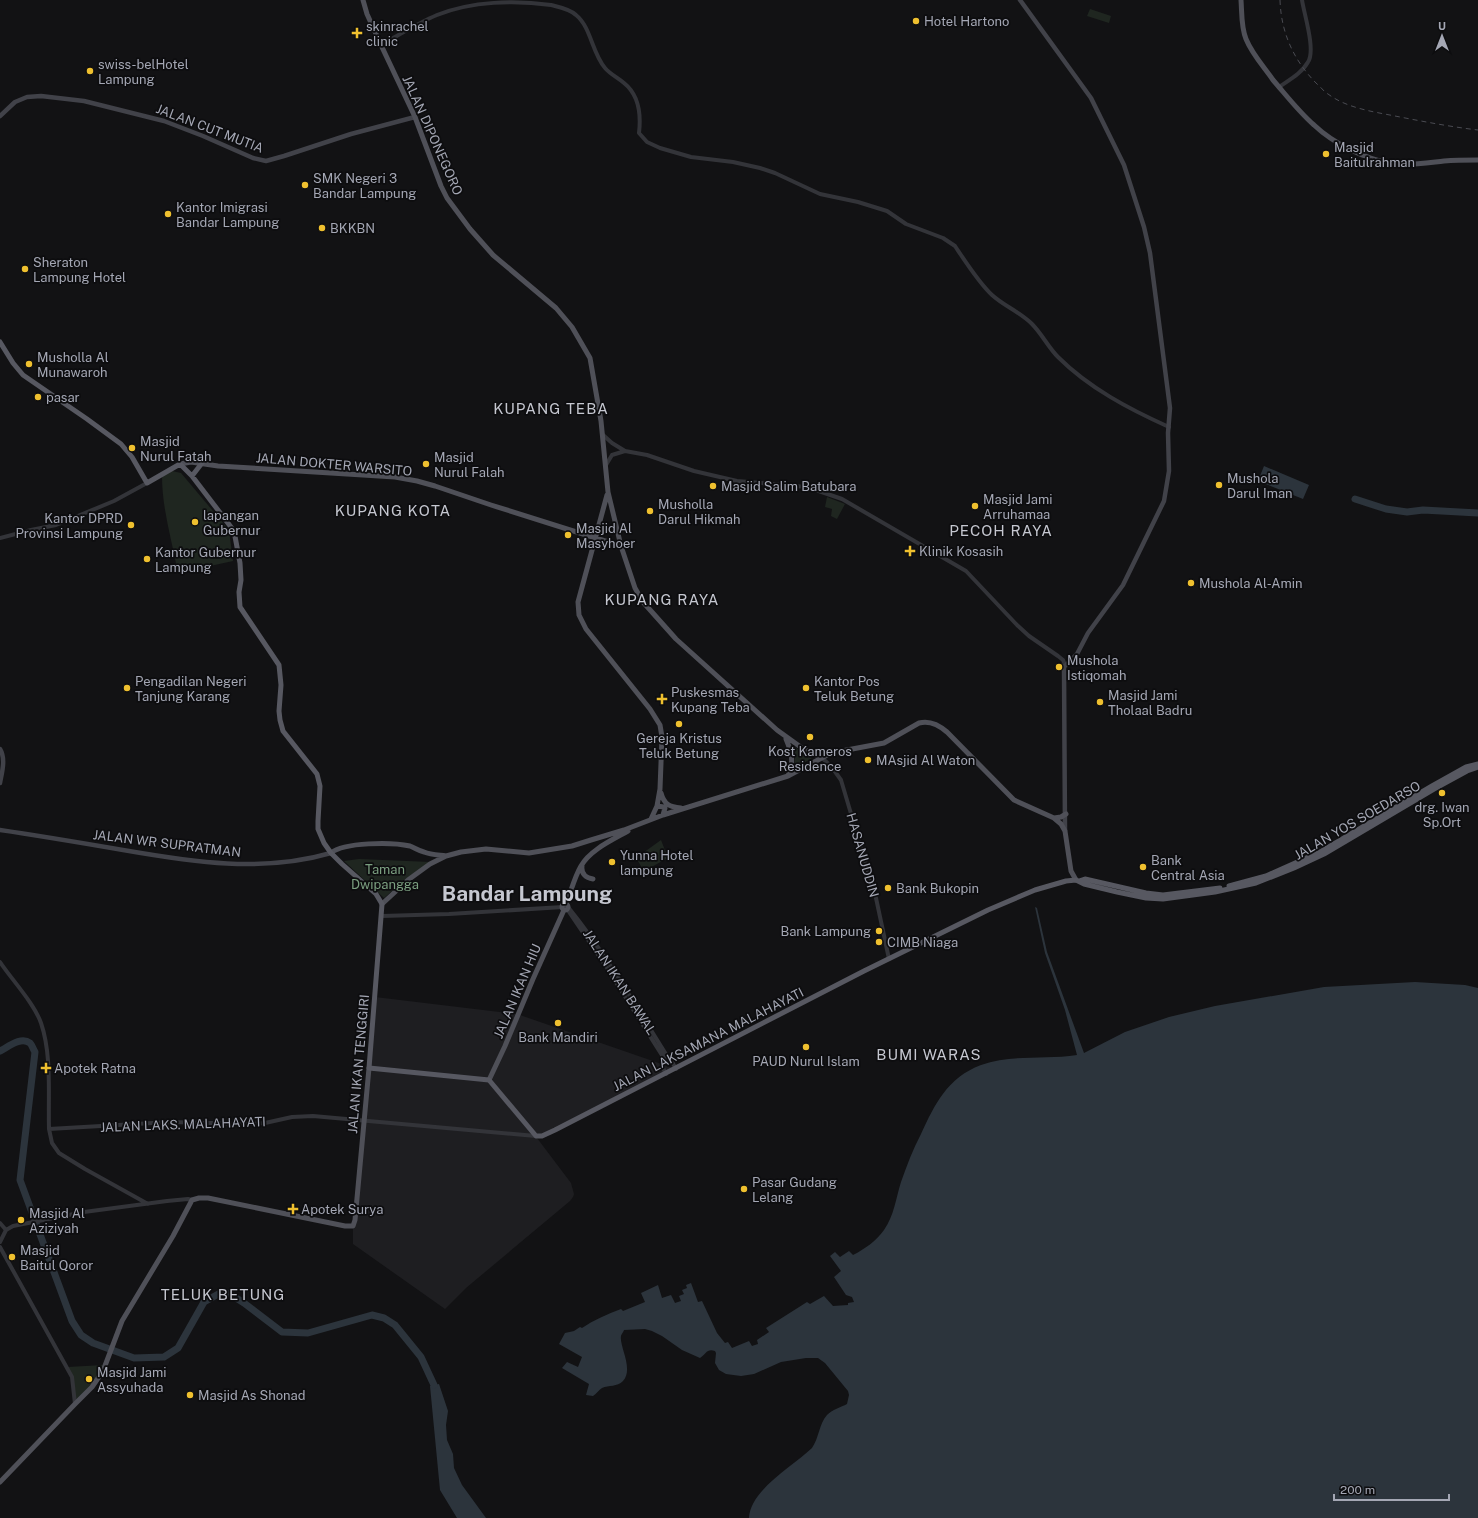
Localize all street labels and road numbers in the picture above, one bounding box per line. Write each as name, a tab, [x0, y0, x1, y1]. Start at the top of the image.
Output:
street label: JALAN DIPONEGORO	[399, 73, 466, 197]
street label: JALAN CUT MUTIA	[154, 101, 266, 156]
street label: JALAN DOKTER WARSITO	[255, 450, 413, 479]
street label: JALAN YOS SOEDARSO	[1291, 778, 1423, 863]
street label: HASANUDDIN	[843, 811, 882, 899]
street label: JALAN WR SUPRATMAN	[92, 827, 242, 860]
street label: JALAN IKAN BAWAL	[580, 927, 659, 1038]
street label: JALAN IKAN HIU	[491, 942, 544, 1041]
street label: JALAN LAKSAMANA MALAHAYATI	[610, 985, 806, 1094]
street label: JALAN IKAN TENGGIRI	[345, 994, 372, 1134]
street label: JALAN LAKS. MALAHAYATI	[100, 1114, 266, 1135]

